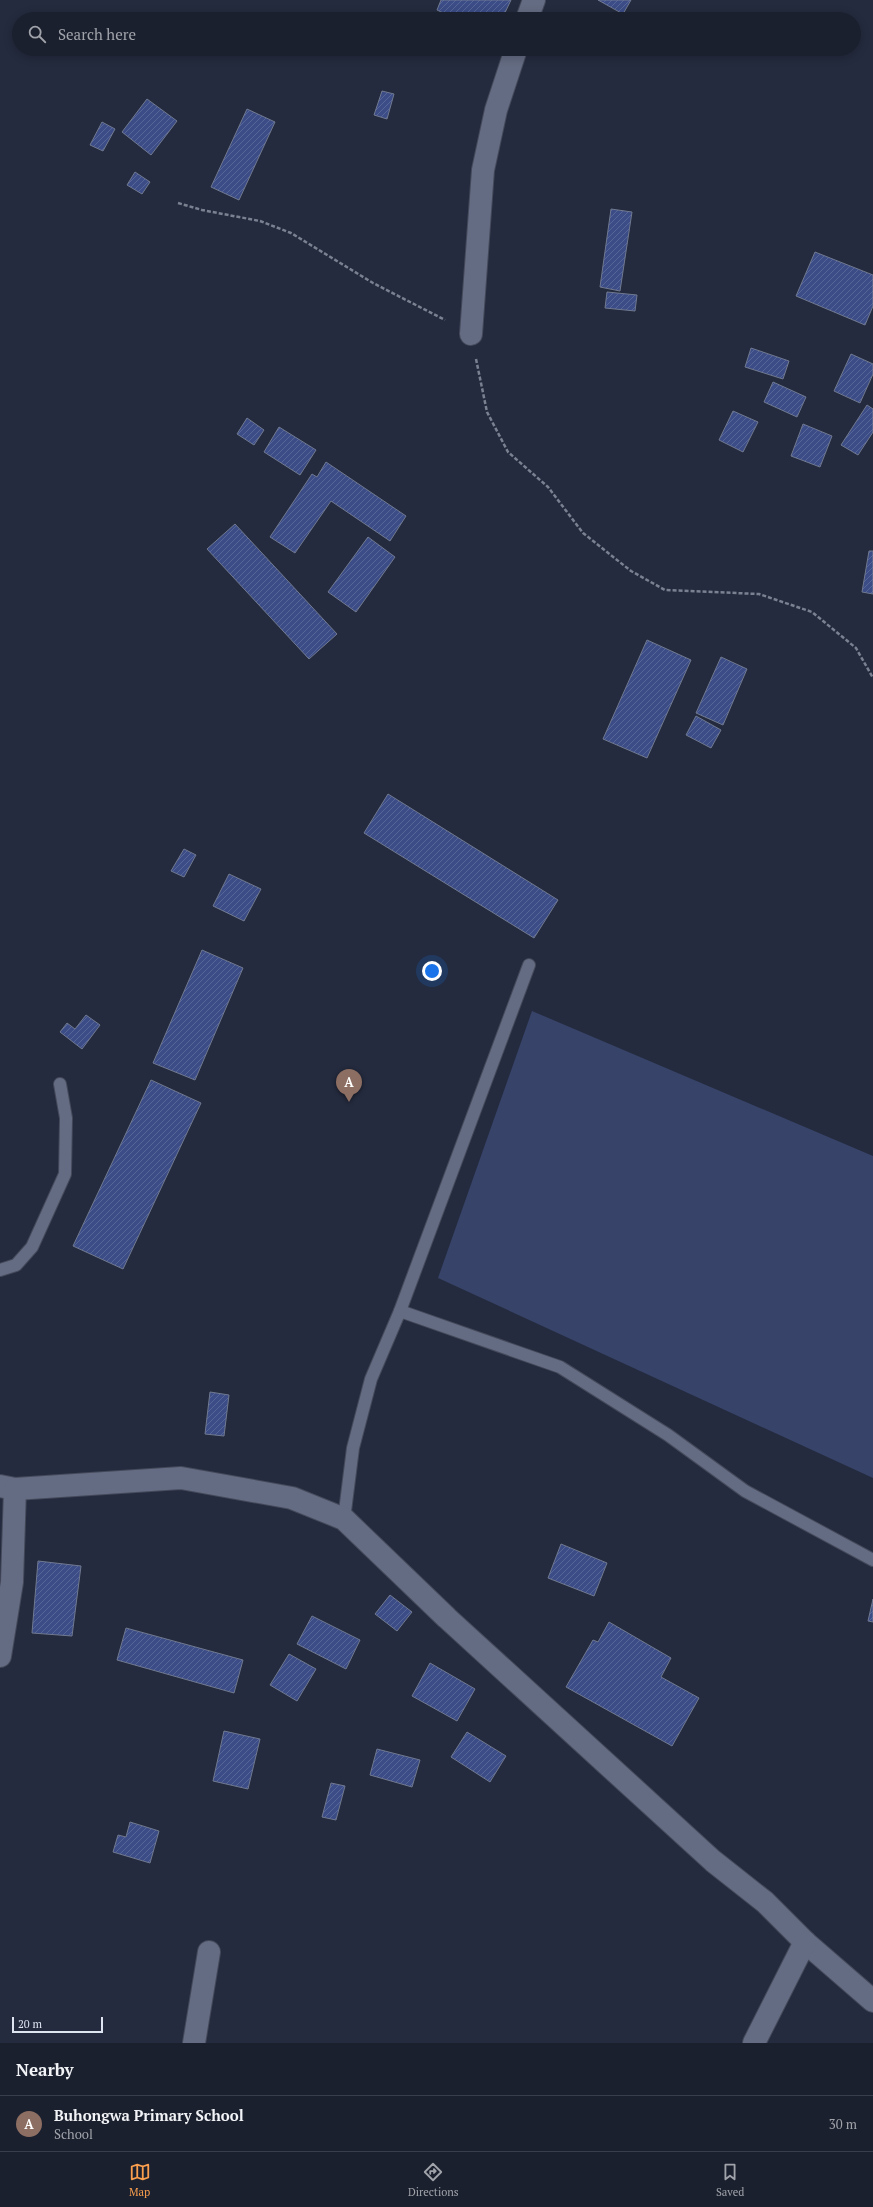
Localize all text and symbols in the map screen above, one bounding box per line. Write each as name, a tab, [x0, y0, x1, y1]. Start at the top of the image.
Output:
search box	[12, 12, 861, 56]
icon: search	[26, 23, 48, 45]
text: Search here	[58, 24, 136, 44]
your location	[422, 961, 442, 981]
pin: A	[336, 1069, 362, 1102]
scale bar	[12, 2015, 103, 2034]
text: 20 m	[18, 2017, 42, 2031]
text: Nearby	[16, 2058, 74, 2081]
text: Buhongwa Primary School	[54, 2105, 244, 2125]
text: A	[24, 2115, 34, 2133]
text: 30 m	[829, 2115, 857, 2133]
text: School	[54, 2125, 93, 2143]
tab: Map	[129, 2161, 151, 2199]
tab: Directions	[408, 2161, 459, 2199]
tab: Saved	[716, 2161, 744, 2199]

